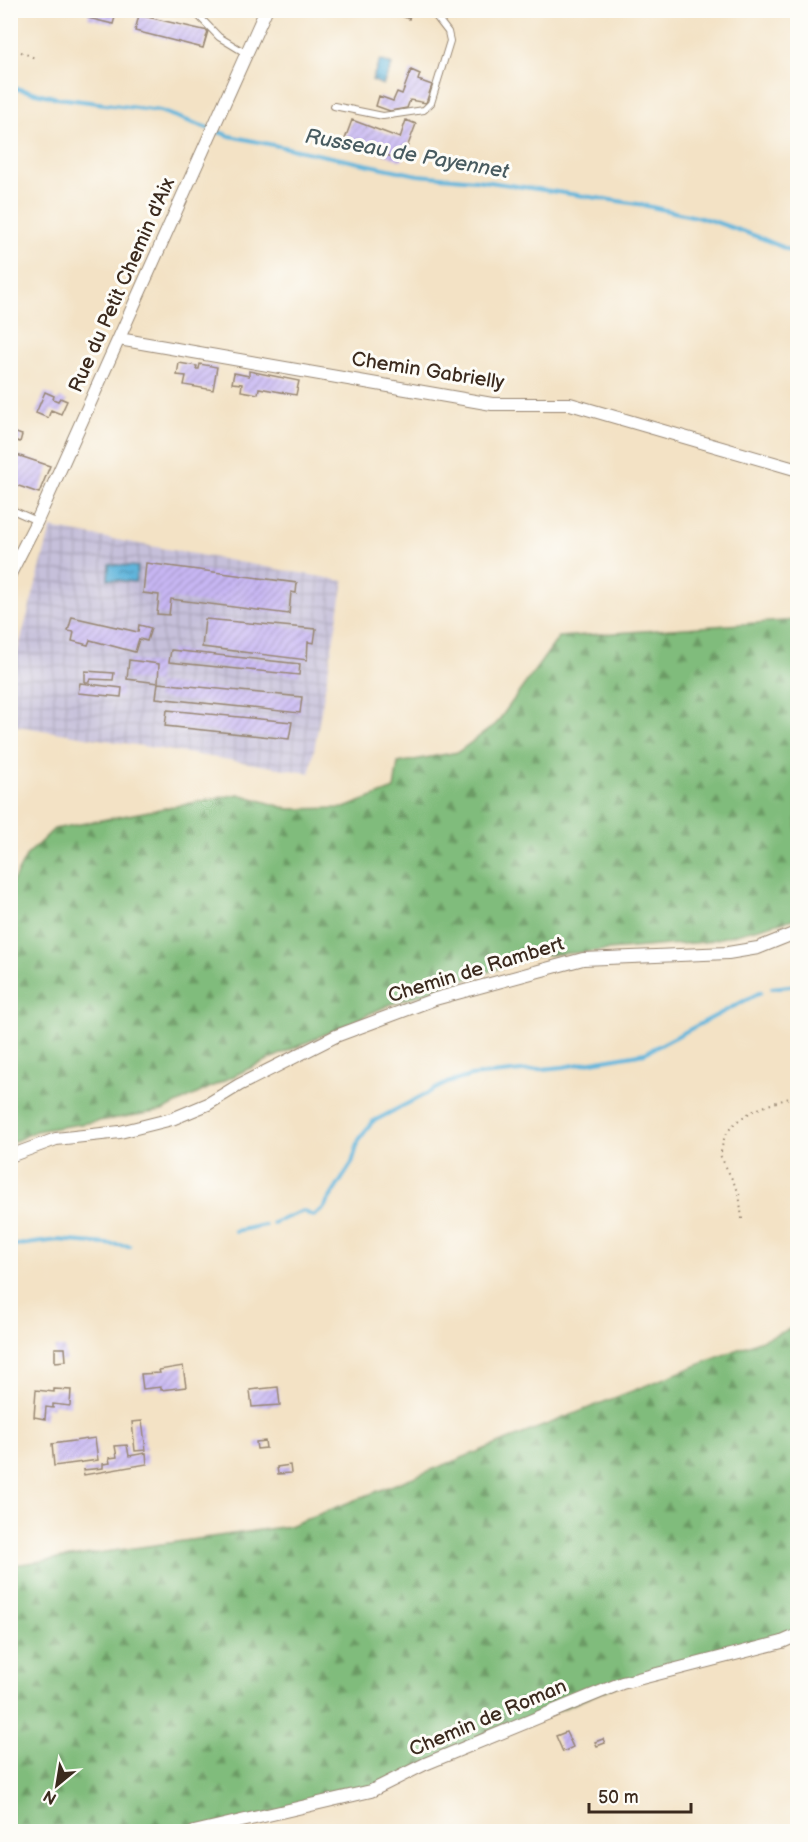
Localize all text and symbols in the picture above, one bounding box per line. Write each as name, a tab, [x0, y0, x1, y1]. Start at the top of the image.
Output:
water label: Russeau de Payennet	[303, 124, 511, 184]
street label: Rue du Petit Chemin d'Aix	[64, 173, 181, 396]
street label: Chemin Gabrielly	[350, 347, 506, 395]
street label: Chemin de Rambert	[385, 932, 567, 1008]
street label: Chemin de Roman	[406, 1674, 570, 1762]
north arrow	[27, 1755, 87, 1815]
scale bar	[589, 1776, 691, 1814]
text: N	[40, 1785, 60, 1808]
text: 50 m	[598, 1787, 639, 1808]

